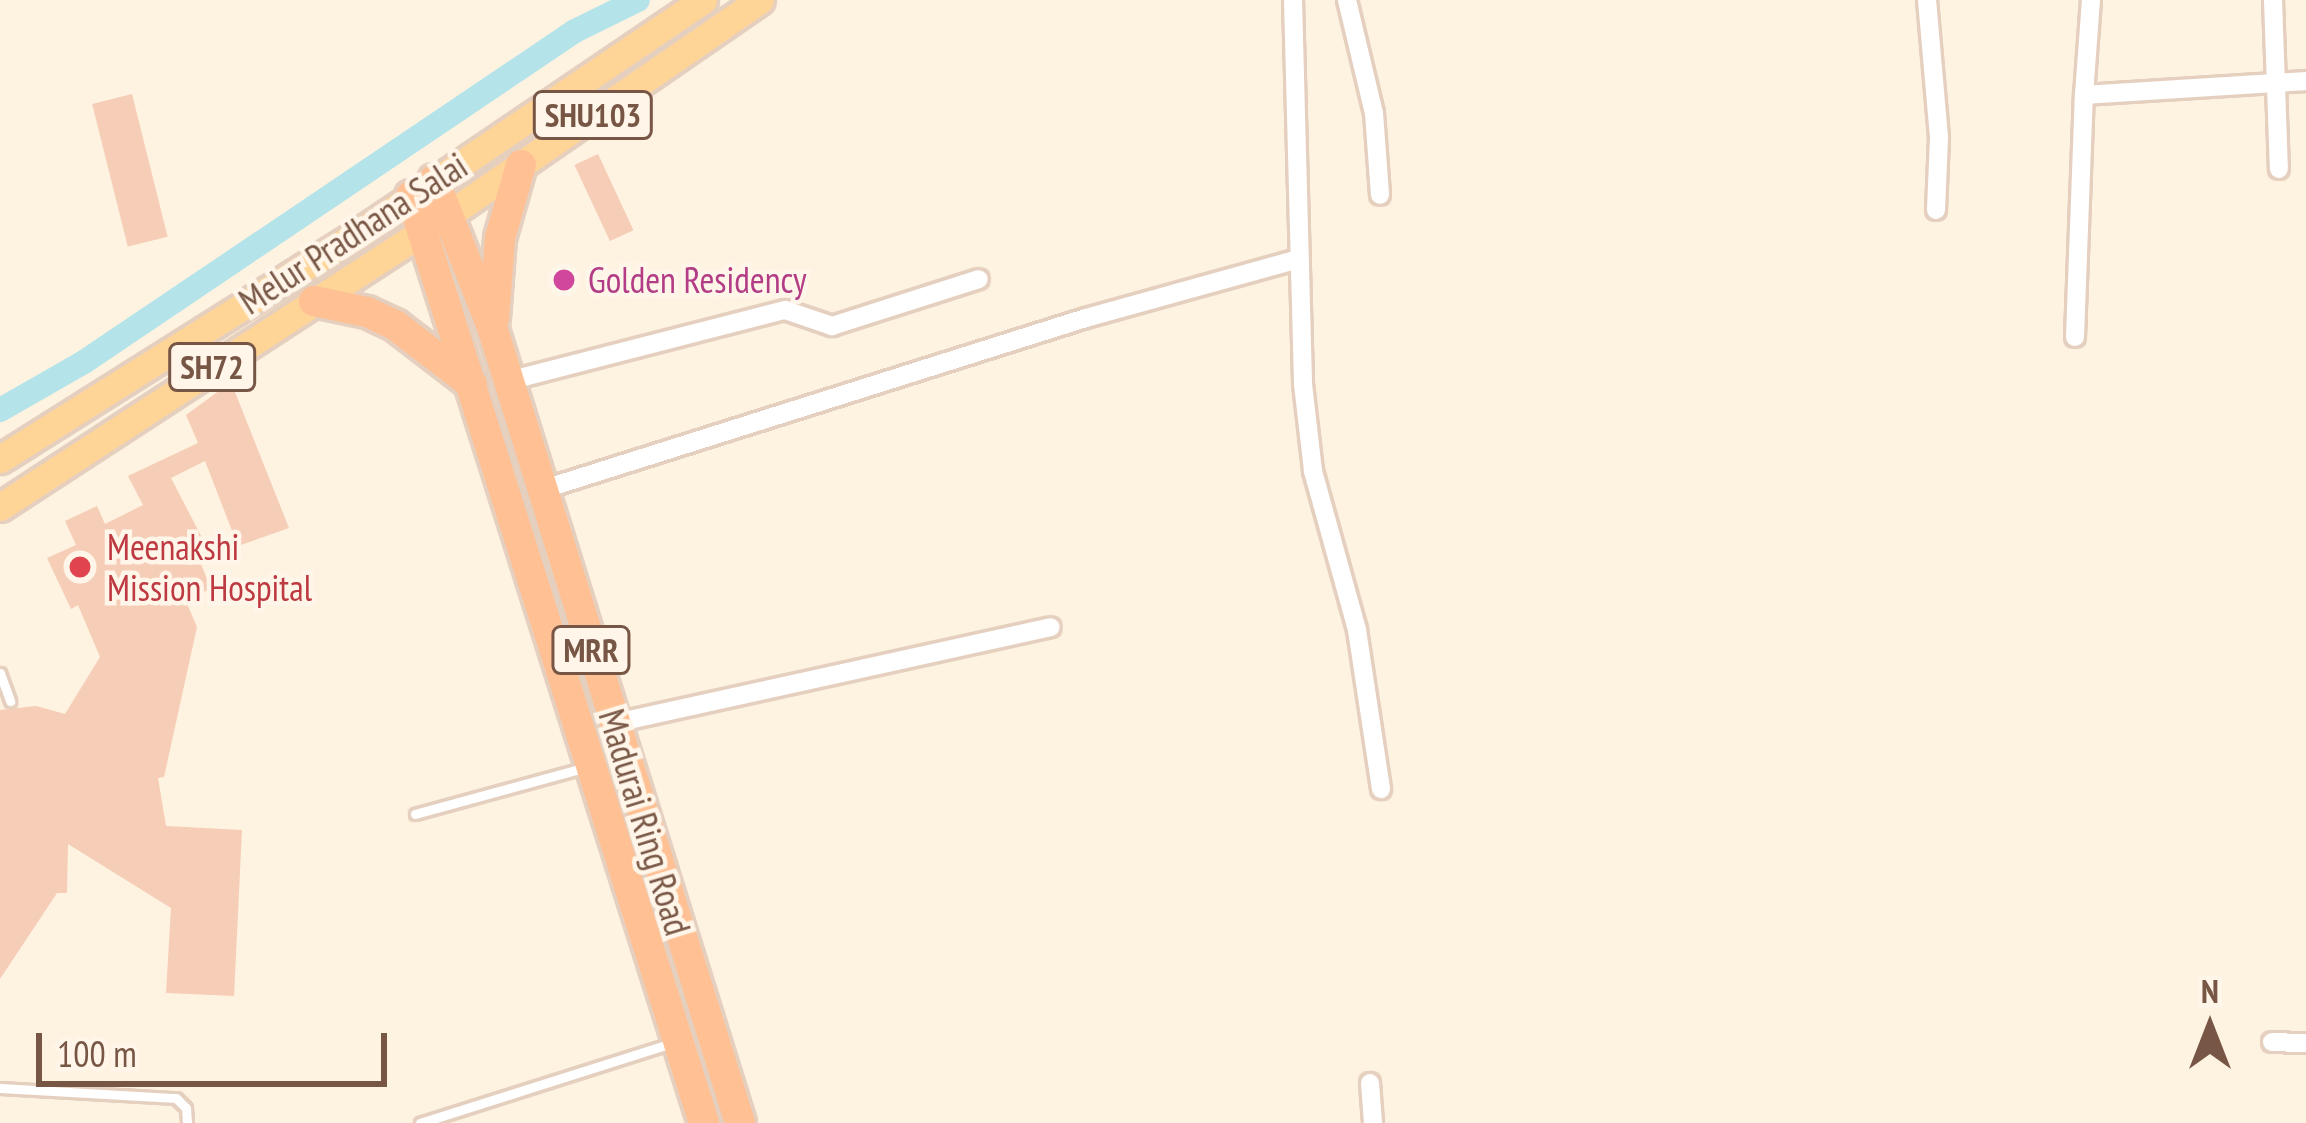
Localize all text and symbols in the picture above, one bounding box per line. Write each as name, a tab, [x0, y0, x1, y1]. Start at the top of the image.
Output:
road number: SHU103	[530, 88, 656, 142]
street label: Melur Pradhana Salai	[231, 143, 475, 323]
place label: Golden Residency	[588, 258, 807, 302]
marker: Golden Residency	[551, 267, 577, 293]
road number: SH72	[167, 340, 257, 394]
place label: Meenakshi Mission Hospital	[107, 524, 312, 609]
marker: Meenakshi Mission Hospital	[64, 551, 96, 583]
road number: MRR	[549, 623, 633, 677]
street label: Madurai Ring Road	[590, 704, 700, 940]
north arrow	[2150, 967, 2270, 1087]
text: N	[2201, 969, 2219, 1012]
scale bar	[42, 1009, 393, 1083]
text: 100 m	[57, 1030, 137, 1077]

